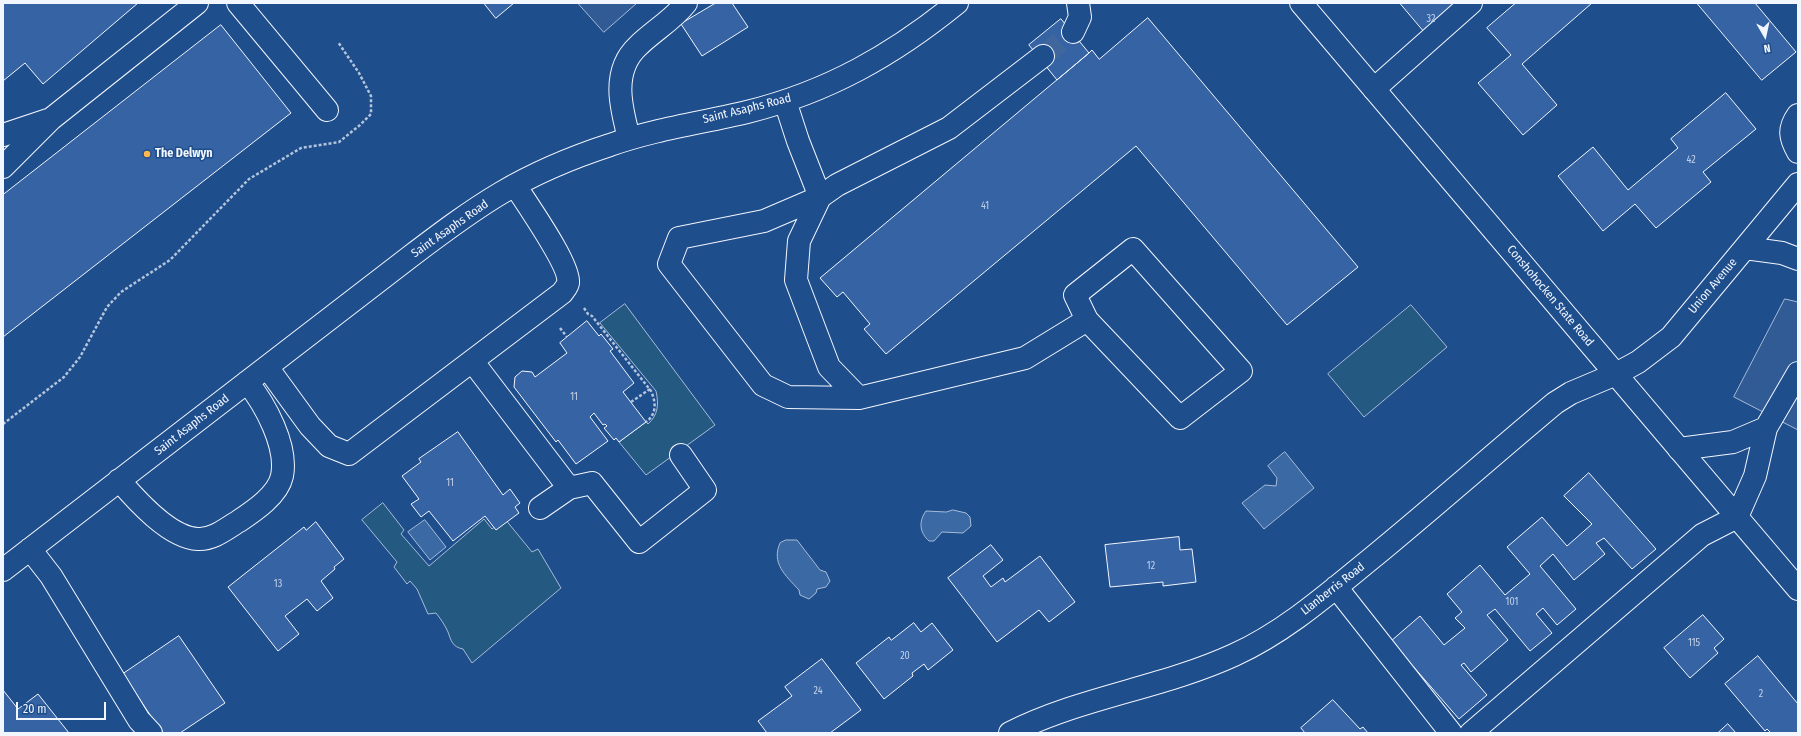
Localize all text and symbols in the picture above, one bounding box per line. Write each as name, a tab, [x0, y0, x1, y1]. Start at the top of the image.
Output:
house number: 32	[1427, 13, 1435, 25]
north arrow	[1745, 16, 1785, 56]
text: N	[1763, 41, 1771, 55]
street label: Saint Asaphs Road	[701, 91, 793, 127]
place label: The Delwyn	[155, 147, 212, 161]
marker: The Delwyn	[142, 149, 152, 159]
house number: 42	[1686, 154, 1696, 166]
street label: Saint Asaphs Road	[409, 197, 491, 261]
house number: 41	[981, 200, 989, 212]
street label: Conshohocken State Road	[1503, 242, 1597, 350]
street label: Union Avenue	[1686, 255, 1740, 317]
street label: Saint Asaphs Road	[152, 391, 232, 459]
house number: 11	[570, 391, 578, 403]
house number: 11	[446, 477, 454, 489]
house number: 12	[1147, 560, 1155, 572]
street label: Llanberris Road	[1298, 560, 1368, 618]
house number: 13	[274, 578, 282, 590]
house number: 101	[1506, 596, 1518, 608]
house number: 115	[1688, 637, 1700, 649]
house number: 20	[900, 650, 910, 662]
house number: 24	[813, 685, 823, 697]
house number: 2	[1759, 688, 1763, 700]
scale bar	[18, 694, 108, 720]
text: 20 m	[23, 702, 47, 716]

